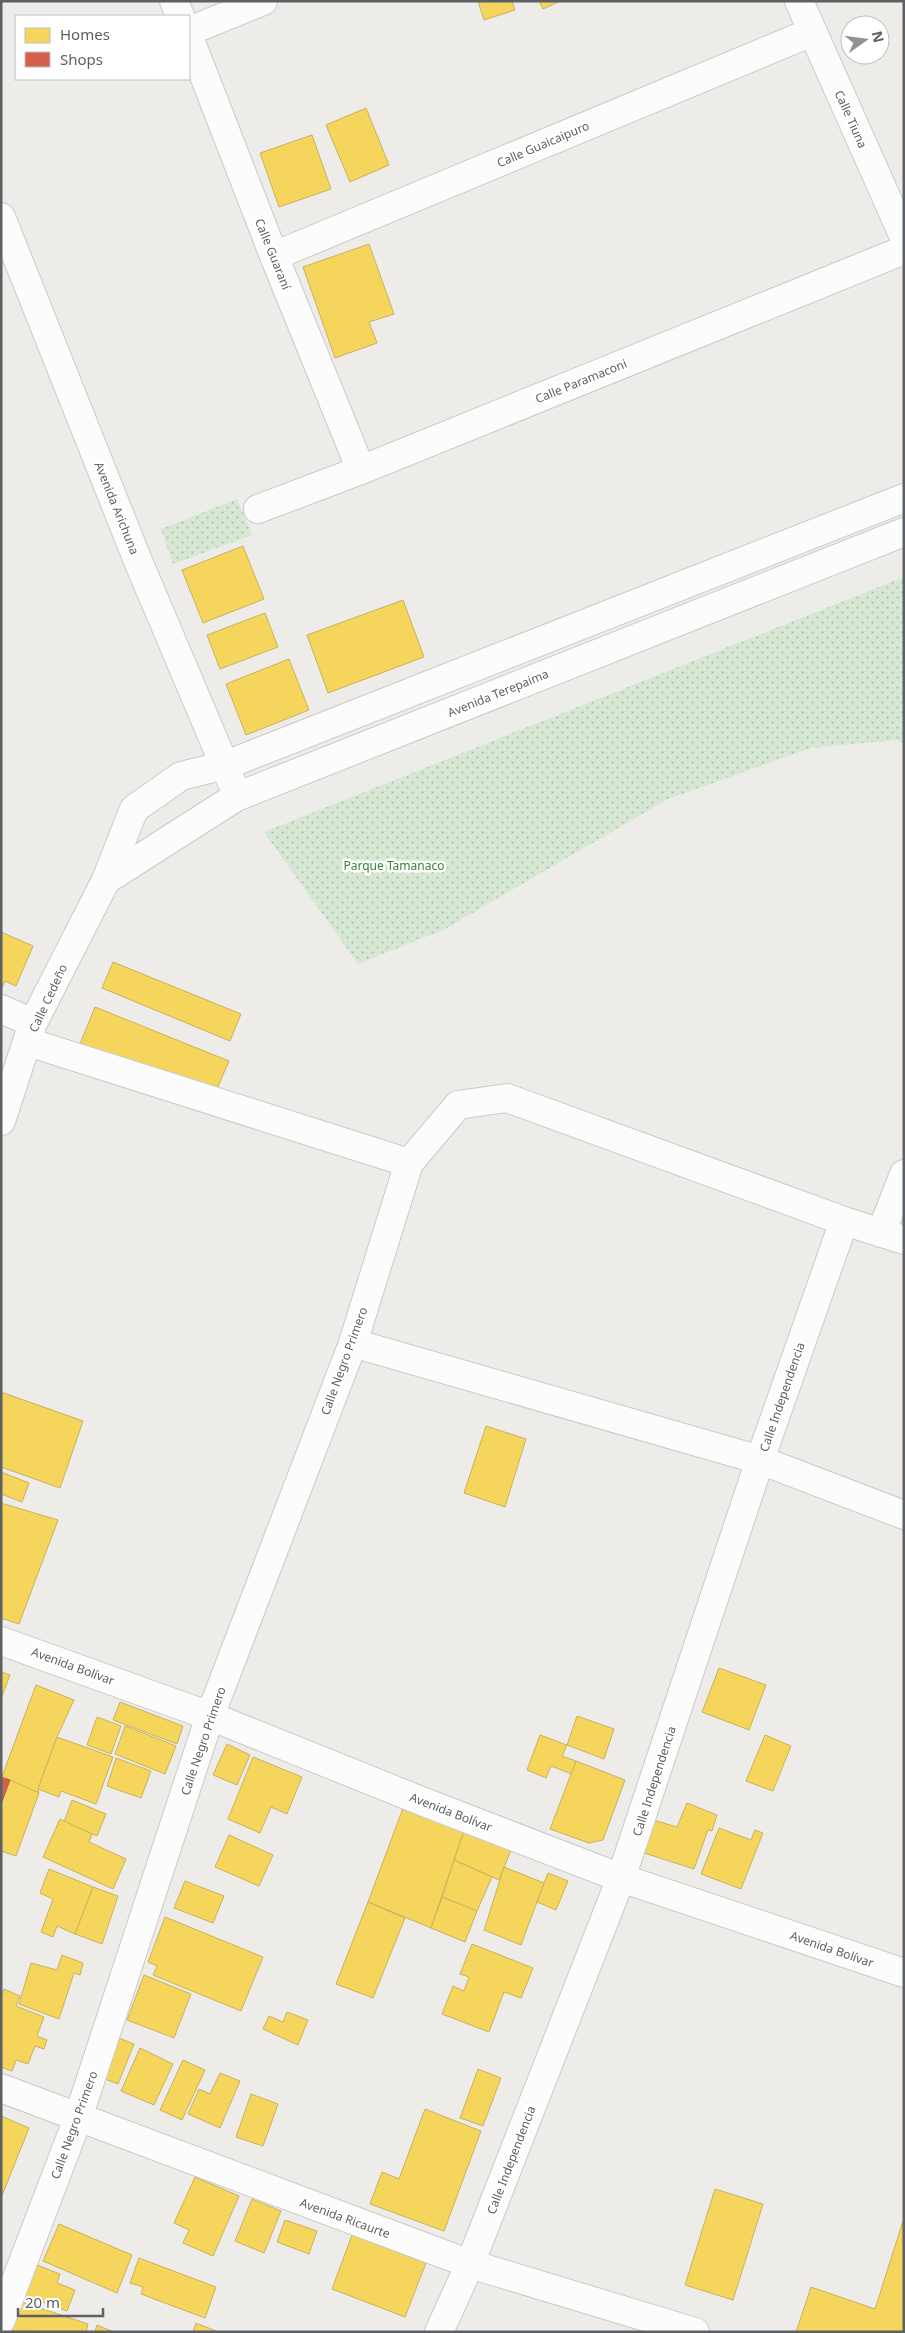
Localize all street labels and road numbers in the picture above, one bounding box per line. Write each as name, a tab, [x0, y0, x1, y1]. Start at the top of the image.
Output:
street label: Calle Tiuna	[831, 87, 871, 151]
street label: Calle Guaicaipuro	[494, 117, 592, 171]
street label: Calle Guaraní	[251, 216, 295, 293]
street label: Calle Paramaconi	[533, 355, 629, 407]
street label: Avenida Arichuna	[91, 459, 143, 557]
street label: Avenida Terepaima	[445, 665, 551, 721]
street label: Calle Cedeño	[25, 961, 71, 1035]
street label: Calle Negro Primero	[317, 1305, 371, 1417]
street label: Calle Independencia	[755, 1340, 809, 1454]
street label: Avenida Bolívar	[29, 1643, 117, 1689]
street label: Calle Negro Primero	[176, 1684, 230, 1798]
street label: Calle Independencia	[628, 1724, 680, 1838]
street label: Avenida Bolívar	[407, 1788, 495, 1836]
street label: Avenida Bolívar	[788, 1927, 876, 1971]
street label: Calle Negro Primero	[47, 2069, 101, 2181]
street label: Calle Independencia	[483, 2103, 539, 2217]
street label: Avenida Ricaurte	[298, 2194, 393, 2242]

